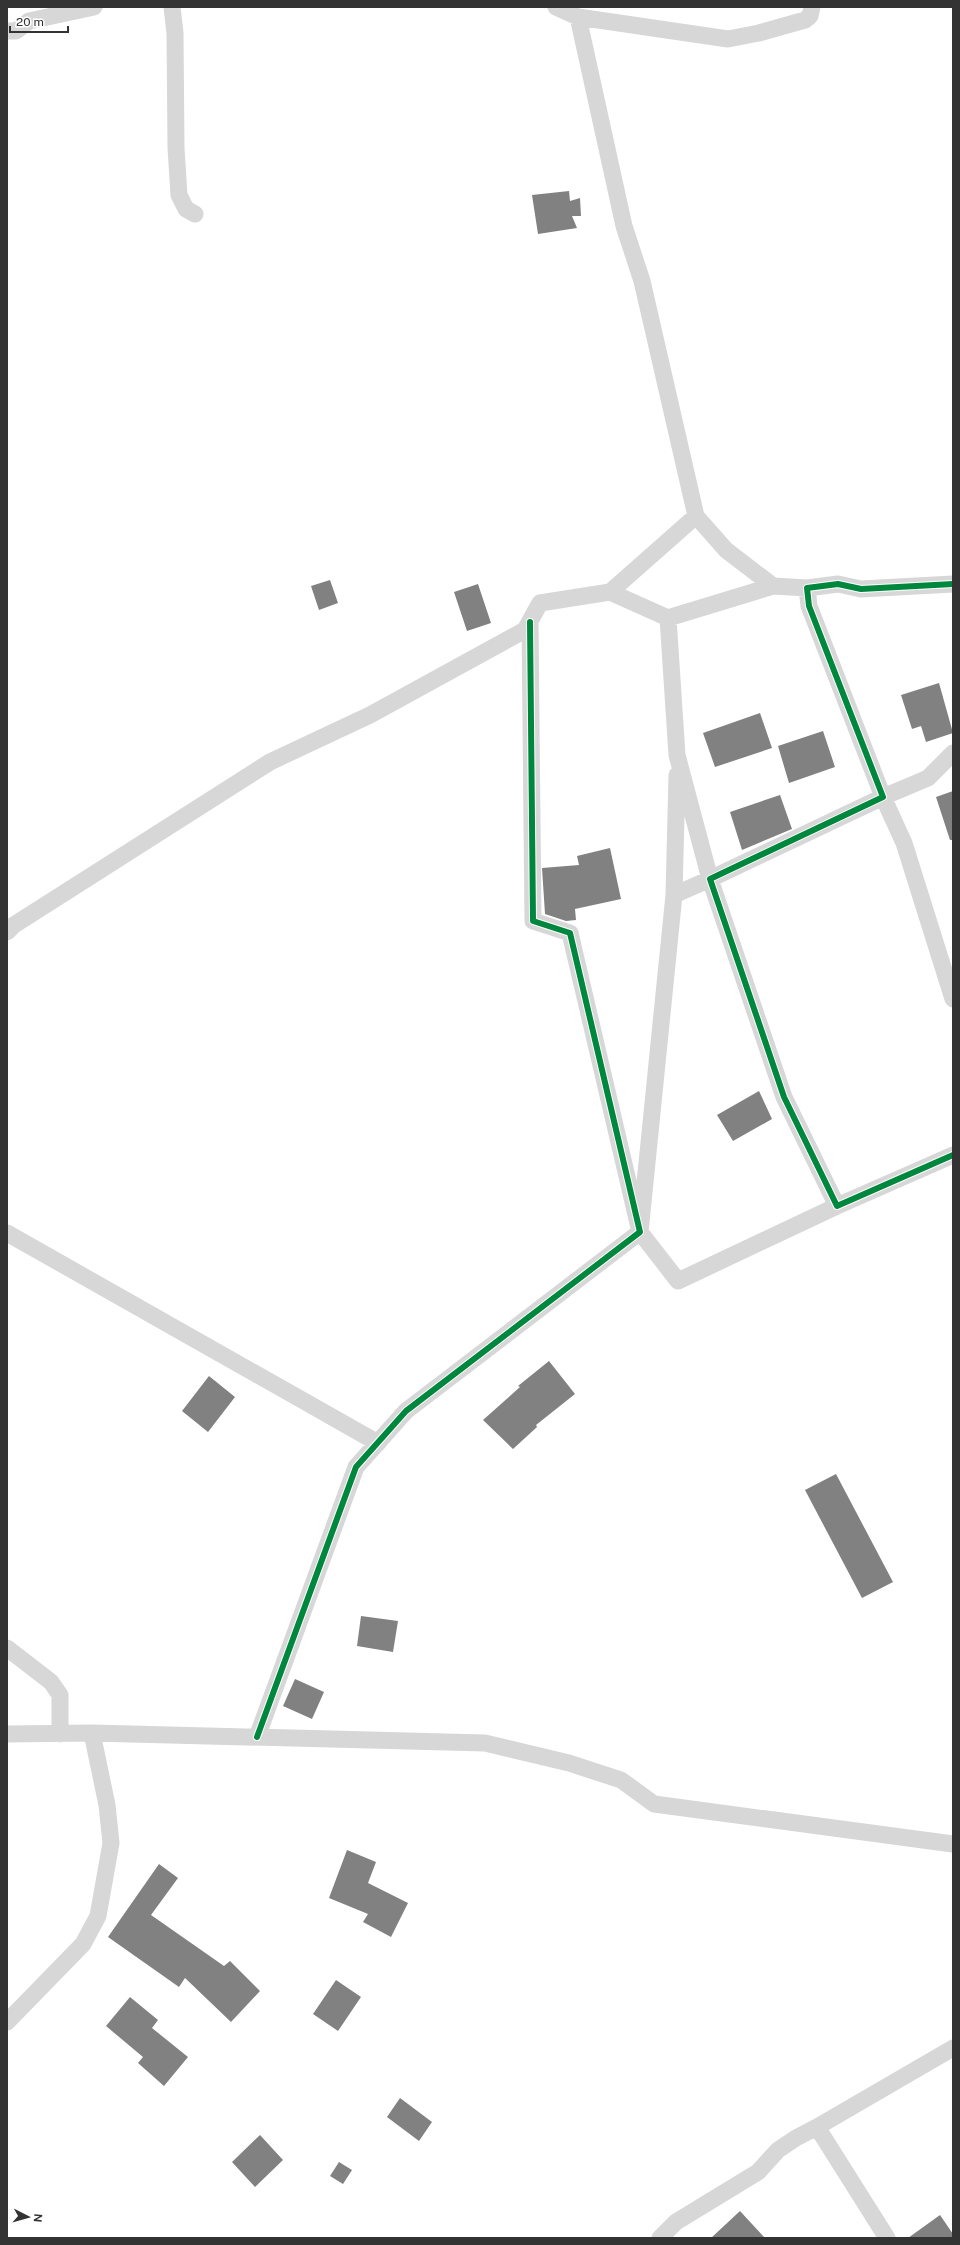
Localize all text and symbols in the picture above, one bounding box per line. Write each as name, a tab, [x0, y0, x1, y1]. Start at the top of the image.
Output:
scale bar	[10, 8, 68, 34]
text: 20 m	[16, 15, 44, 29]
north arrow	[8, 2197, 48, 2237]
text: N	[32, 2213, 44, 2223]

